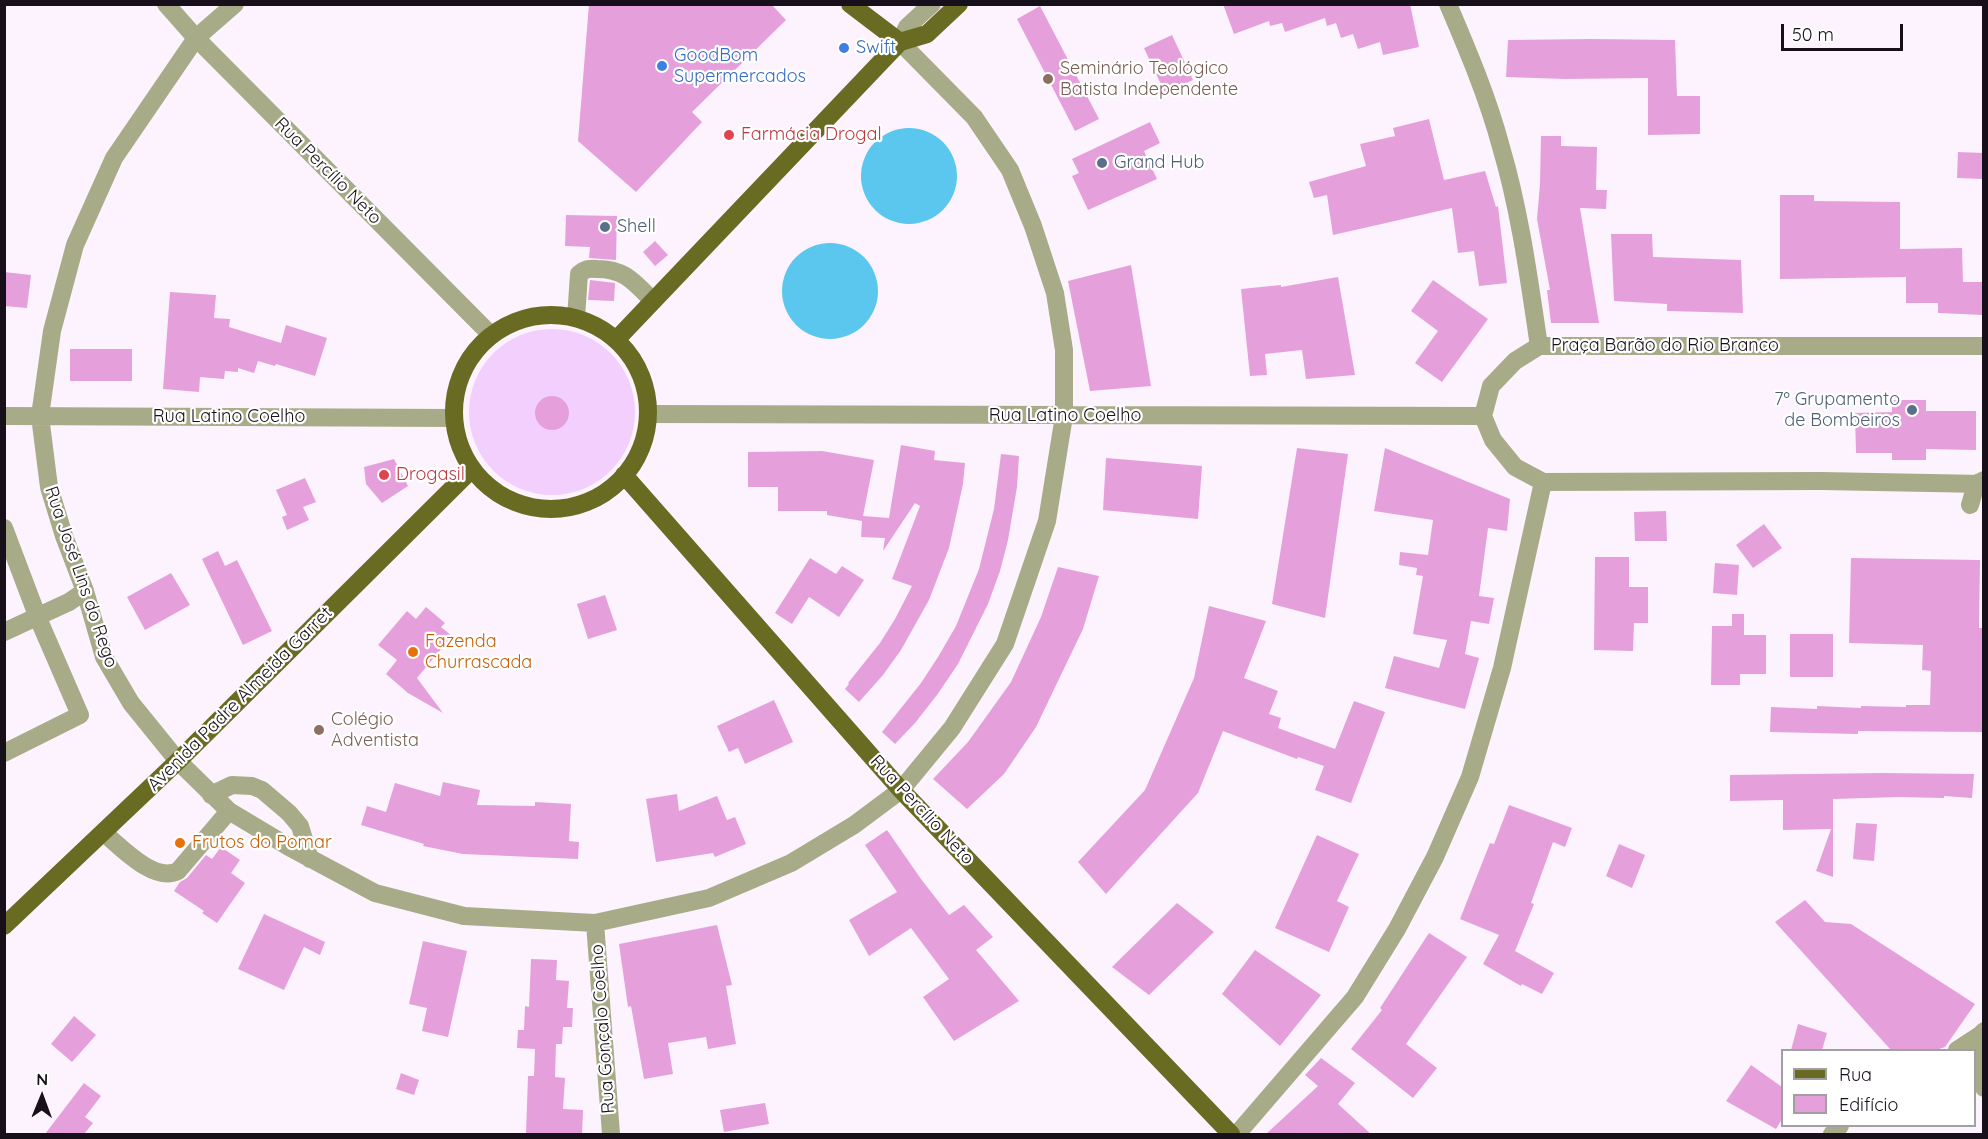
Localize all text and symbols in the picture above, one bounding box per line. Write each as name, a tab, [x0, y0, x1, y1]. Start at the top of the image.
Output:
scale bar	[1784, 12, 1906, 50]
text: 50 m	[1792, 23, 1834, 46]
place label: Swift	[856, 37, 896, 59]
marker: Swift	[837, 41, 851, 55]
place label: GoodBom Supermercados	[674, 45, 806, 88]
place label: Seminário Teológico Batista Independente	[1060, 58, 1238, 100]
marker: GoodBom Supermercados	[655, 59, 669, 73]
marker: Seminário Teológico Batista Independente	[1041, 72, 1055, 86]
street label: Rua Percílio Neto	[270, 113, 386, 229]
place label: Farmácia Drogal	[741, 124, 882, 146]
marker: Farmácia Drogal	[722, 128, 736, 142]
place label: Grand Hub	[1114, 152, 1204, 174]
marker: Grand Hub	[1095, 156, 1109, 170]
place label: Shell	[617, 216, 656, 238]
marker: Shell	[598, 220, 612, 234]
street label: Praça Barão do Rio Branco	[1551, 335, 1779, 357]
place label: 7º Grupamento de Bombeiros	[1774, 389, 1900, 432]
marker: 7º Grupamento de Bombeiros	[1905, 403, 1919, 417]
street label: Rua Latino Coelho	[989, 405, 1141, 427]
street label: Rua Latino Coelho	[153, 406, 305, 428]
place label: Drogasil	[396, 464, 465, 486]
marker: Drogasil	[377, 468, 391, 482]
street label: Rua José Lins do Rego	[40, 484, 122, 670]
street label: Avenida Padre Almeida Garret	[143, 602, 337, 796]
place label: Fazenda Churrascada	[425, 631, 532, 674]
marker: Fazenda Churrascada	[406, 645, 420, 659]
place label: Colégio Adventista	[331, 709, 419, 752]
marker: Colégio Adventista	[312, 723, 326, 737]
street label: Rua Percílio Neto	[866, 751, 978, 869]
place label: Frutos do Pomar	[192, 832, 332, 854]
marker: Frutos do Pomar	[173, 836, 187, 850]
street label: Rua Gonçalo Coelho	[586, 944, 620, 1114]
legend	[1781, 1049, 1976, 1127]
text: Rua	[1839, 1063, 1872, 1086]
north arrow	[12, 1067, 72, 1127]
text: N	[36, 1069, 48, 1089]
text: Edifício	[1839, 1093, 1898, 1116]

